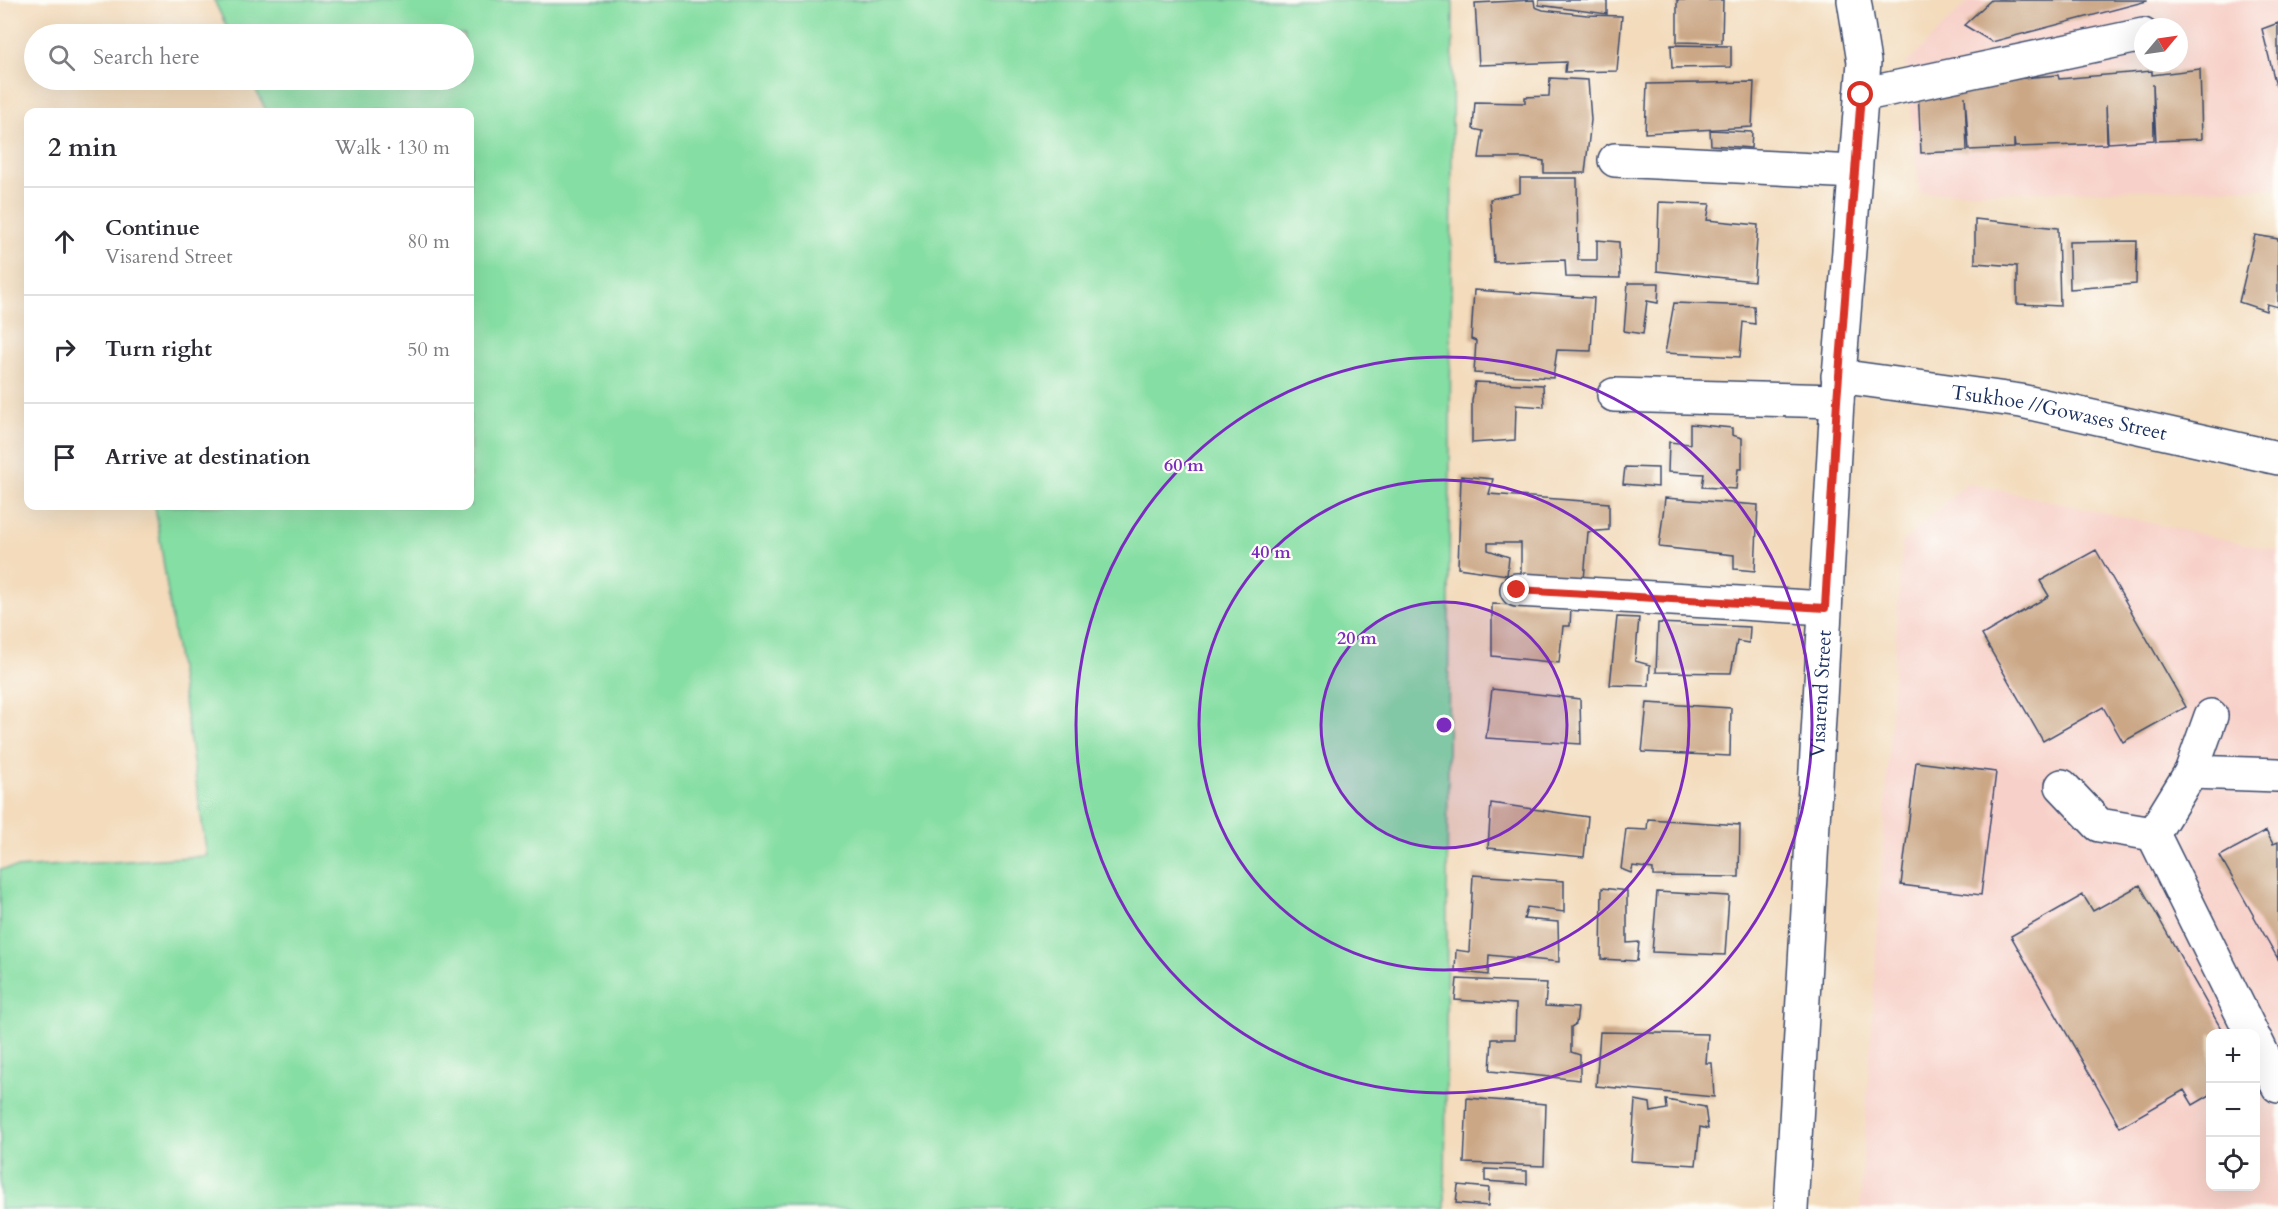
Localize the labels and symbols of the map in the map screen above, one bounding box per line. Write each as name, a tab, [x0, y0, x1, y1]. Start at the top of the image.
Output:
north arrow	[2134, 18, 2188, 72]
route start	[1847, 81, 1873, 107]
street label: Tsukhoe //Gowases Street	[1949, 378, 2170, 447]
text: 60 m	[1164, 453, 1204, 478]
text: 40 m	[1251, 540, 1291, 565]
route end	[1503, 576, 1529, 602]
text: 20 m	[1337, 626, 1377, 651]
street label: Visarend Street	[1803, 629, 1837, 758]
centre of rings	[1434, 715, 1454, 735]

